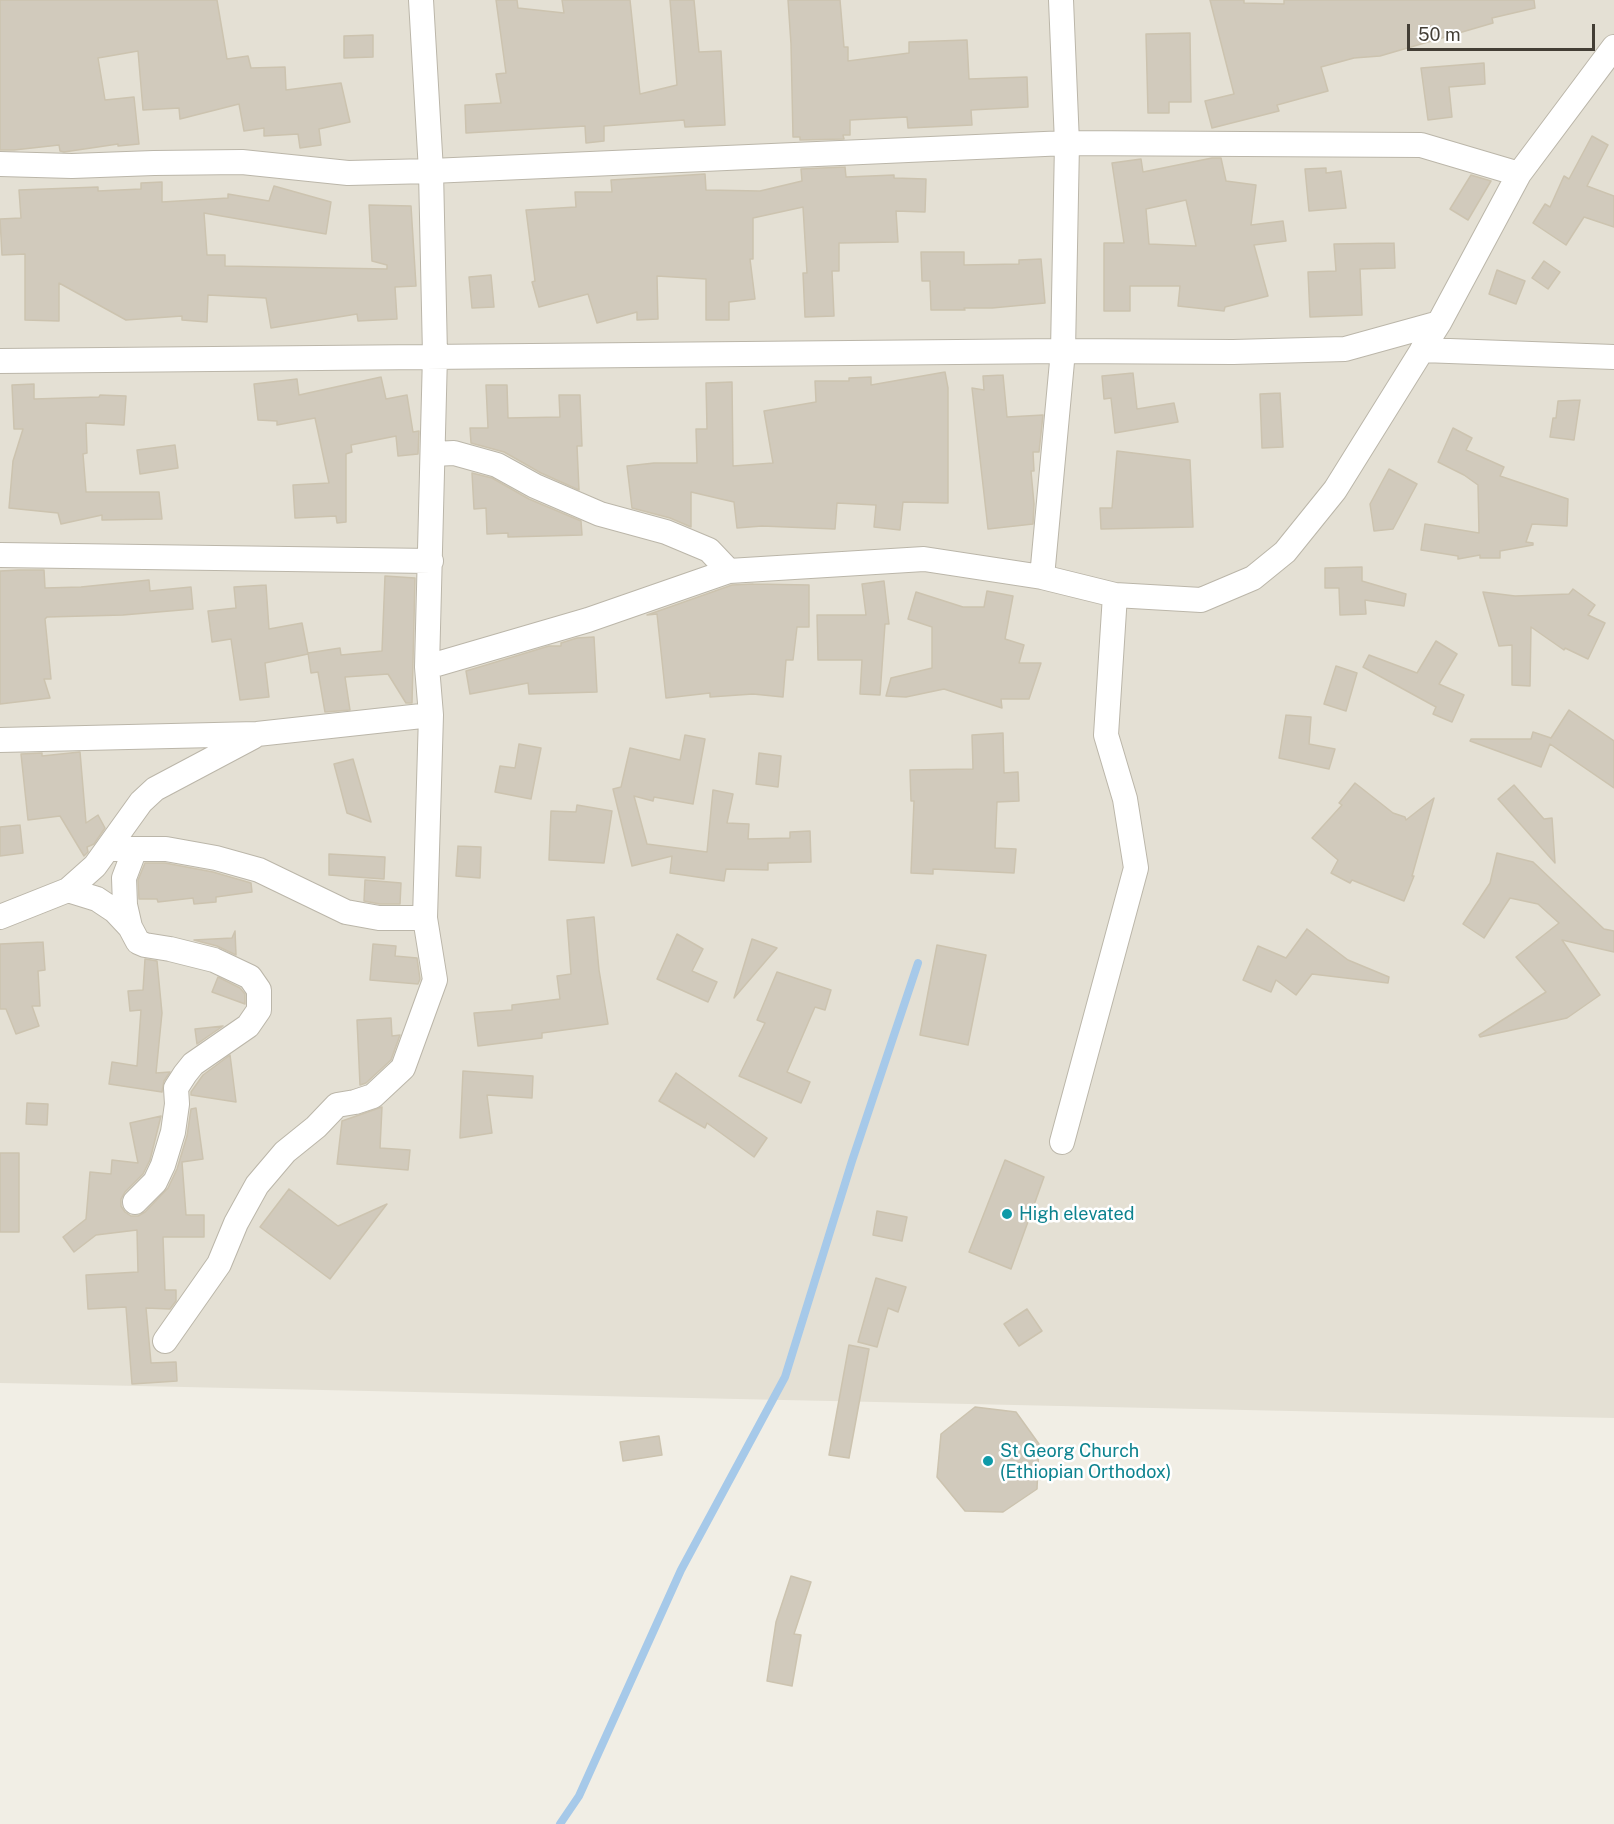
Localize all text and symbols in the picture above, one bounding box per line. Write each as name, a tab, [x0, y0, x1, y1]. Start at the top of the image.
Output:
scale bar	[1410, 12, 1598, 50]
text: 50 m	[1418, 24, 1461, 45]
place label: High elevated	[1019, 1203, 1135, 1225]
marker: High elevated	[1000, 1207, 1014, 1221]
place label: St Georg Church (Ethiopian Orthodox)	[1000, 1440, 1171, 1482]
marker: St Georg Church (Ethiopian Orthodox)	[981, 1454, 995, 1468]

